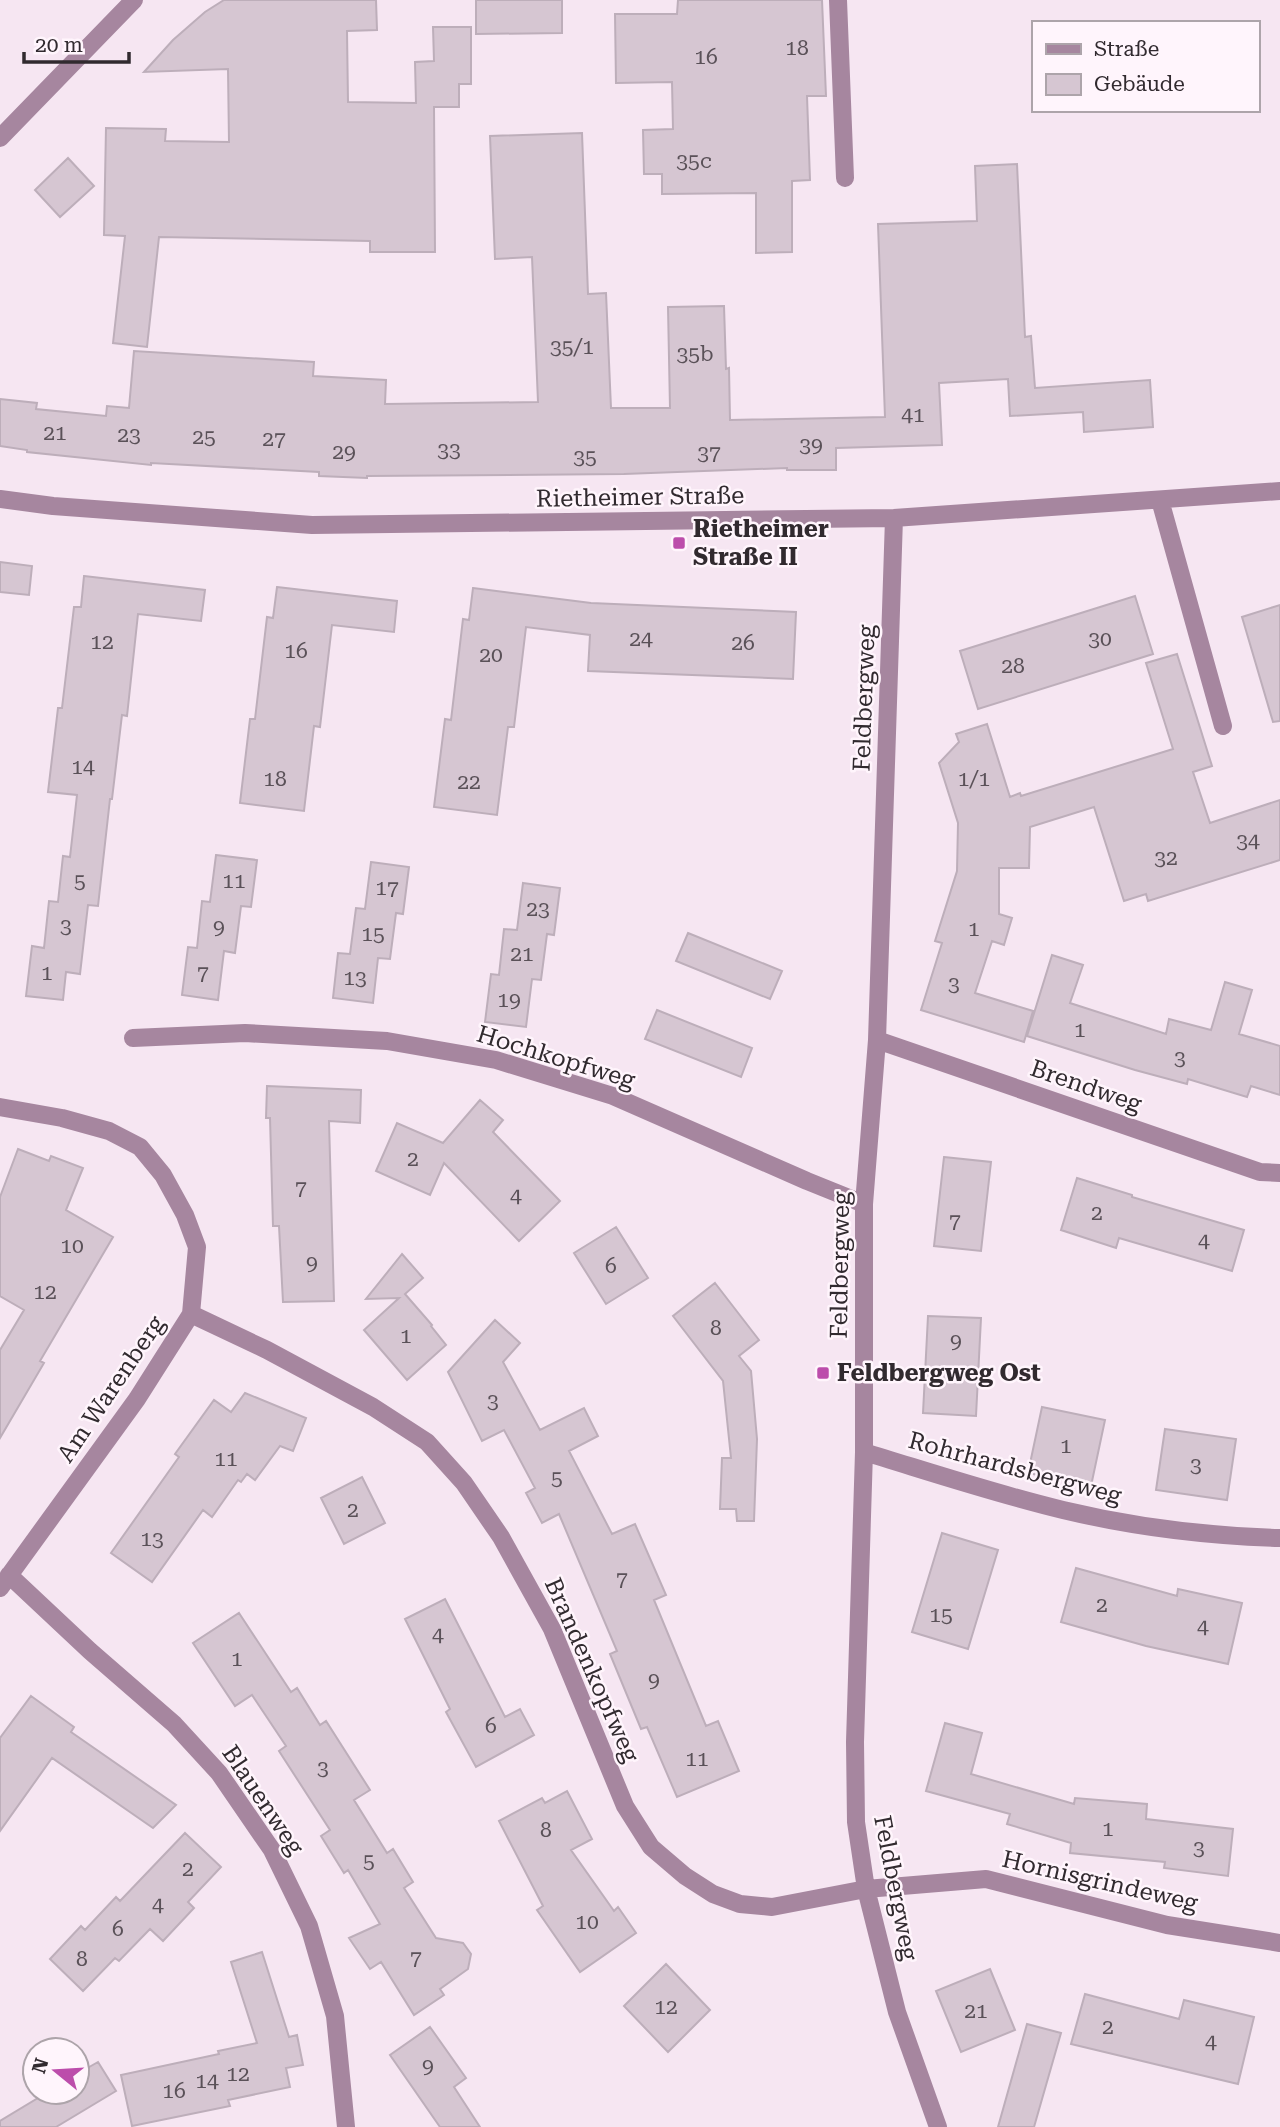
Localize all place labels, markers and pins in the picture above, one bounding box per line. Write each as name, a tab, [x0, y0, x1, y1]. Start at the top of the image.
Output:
place label: Rietheimer Straße II	[693, 515, 829, 571]
marker: Rietheimer Straße II	[671, 535, 687, 551]
place label: Feldbergweg Ost	[837, 1359, 1041, 1387]
marker: Feldbergweg Ost	[815, 1365, 831, 1381]

